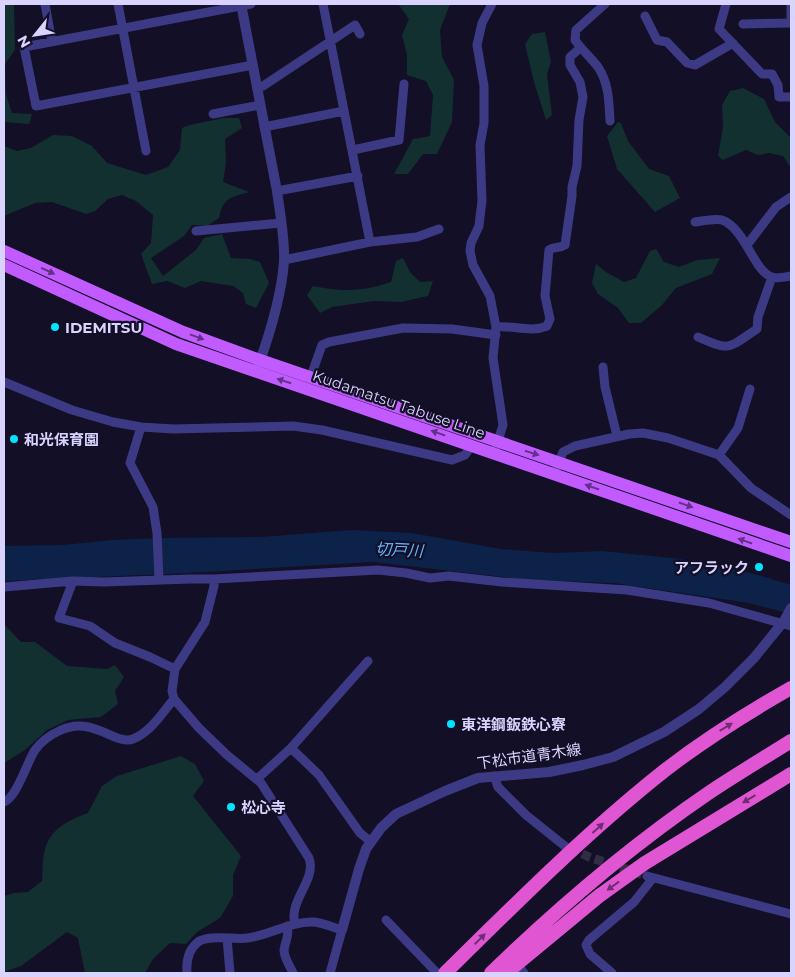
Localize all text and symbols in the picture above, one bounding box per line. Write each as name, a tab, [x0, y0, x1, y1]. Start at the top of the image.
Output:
north arrow	[10, 10, 60, 60]
text: N	[13, 32, 34, 51]
one-way arrow	[41, 266, 56, 275]
place label: IDEMITSU	[65, 318, 142, 337]
marker: IDEMITSU	[49, 321, 61, 333]
one-way arrow	[190, 333, 205, 341]
street label: Kudamatsu Tabuse Line	[310, 366, 488, 442]
one-way arrow	[277, 377, 292, 385]
one-way arrow	[431, 429, 446, 436]
place label: 和光保育園	[24, 430, 99, 449]
marker: 和光保育園	[8, 433, 20, 445]
one-way arrow	[525, 450, 540, 457]
one-way arrow	[584, 483, 599, 490]
one-way arrow	[679, 502, 694, 510]
one-way arrow	[737, 537, 752, 545]
water label: 切戸川	[375, 539, 425, 561]
place label: アフラック	[674, 558, 749, 577]
marker: アフラック	[753, 561, 765, 573]
place label: 東洋鋼鈑鉄心寮	[461, 715, 566, 734]
marker: 東洋鋼鈑鉄心寮	[445, 718, 457, 730]
one-way arrow	[720, 723, 733, 732]
street label: 下松市道青木線	[476, 739, 582, 773]
one-way arrow	[743, 795, 756, 804]
place label: 松心寺	[241, 798, 286, 817]
marker: 松心寺	[225, 801, 237, 813]
one-way arrow	[592, 822, 605, 833]
one-way arrow	[606, 881, 619, 891]
one-way arrow	[474, 933, 486, 945]

